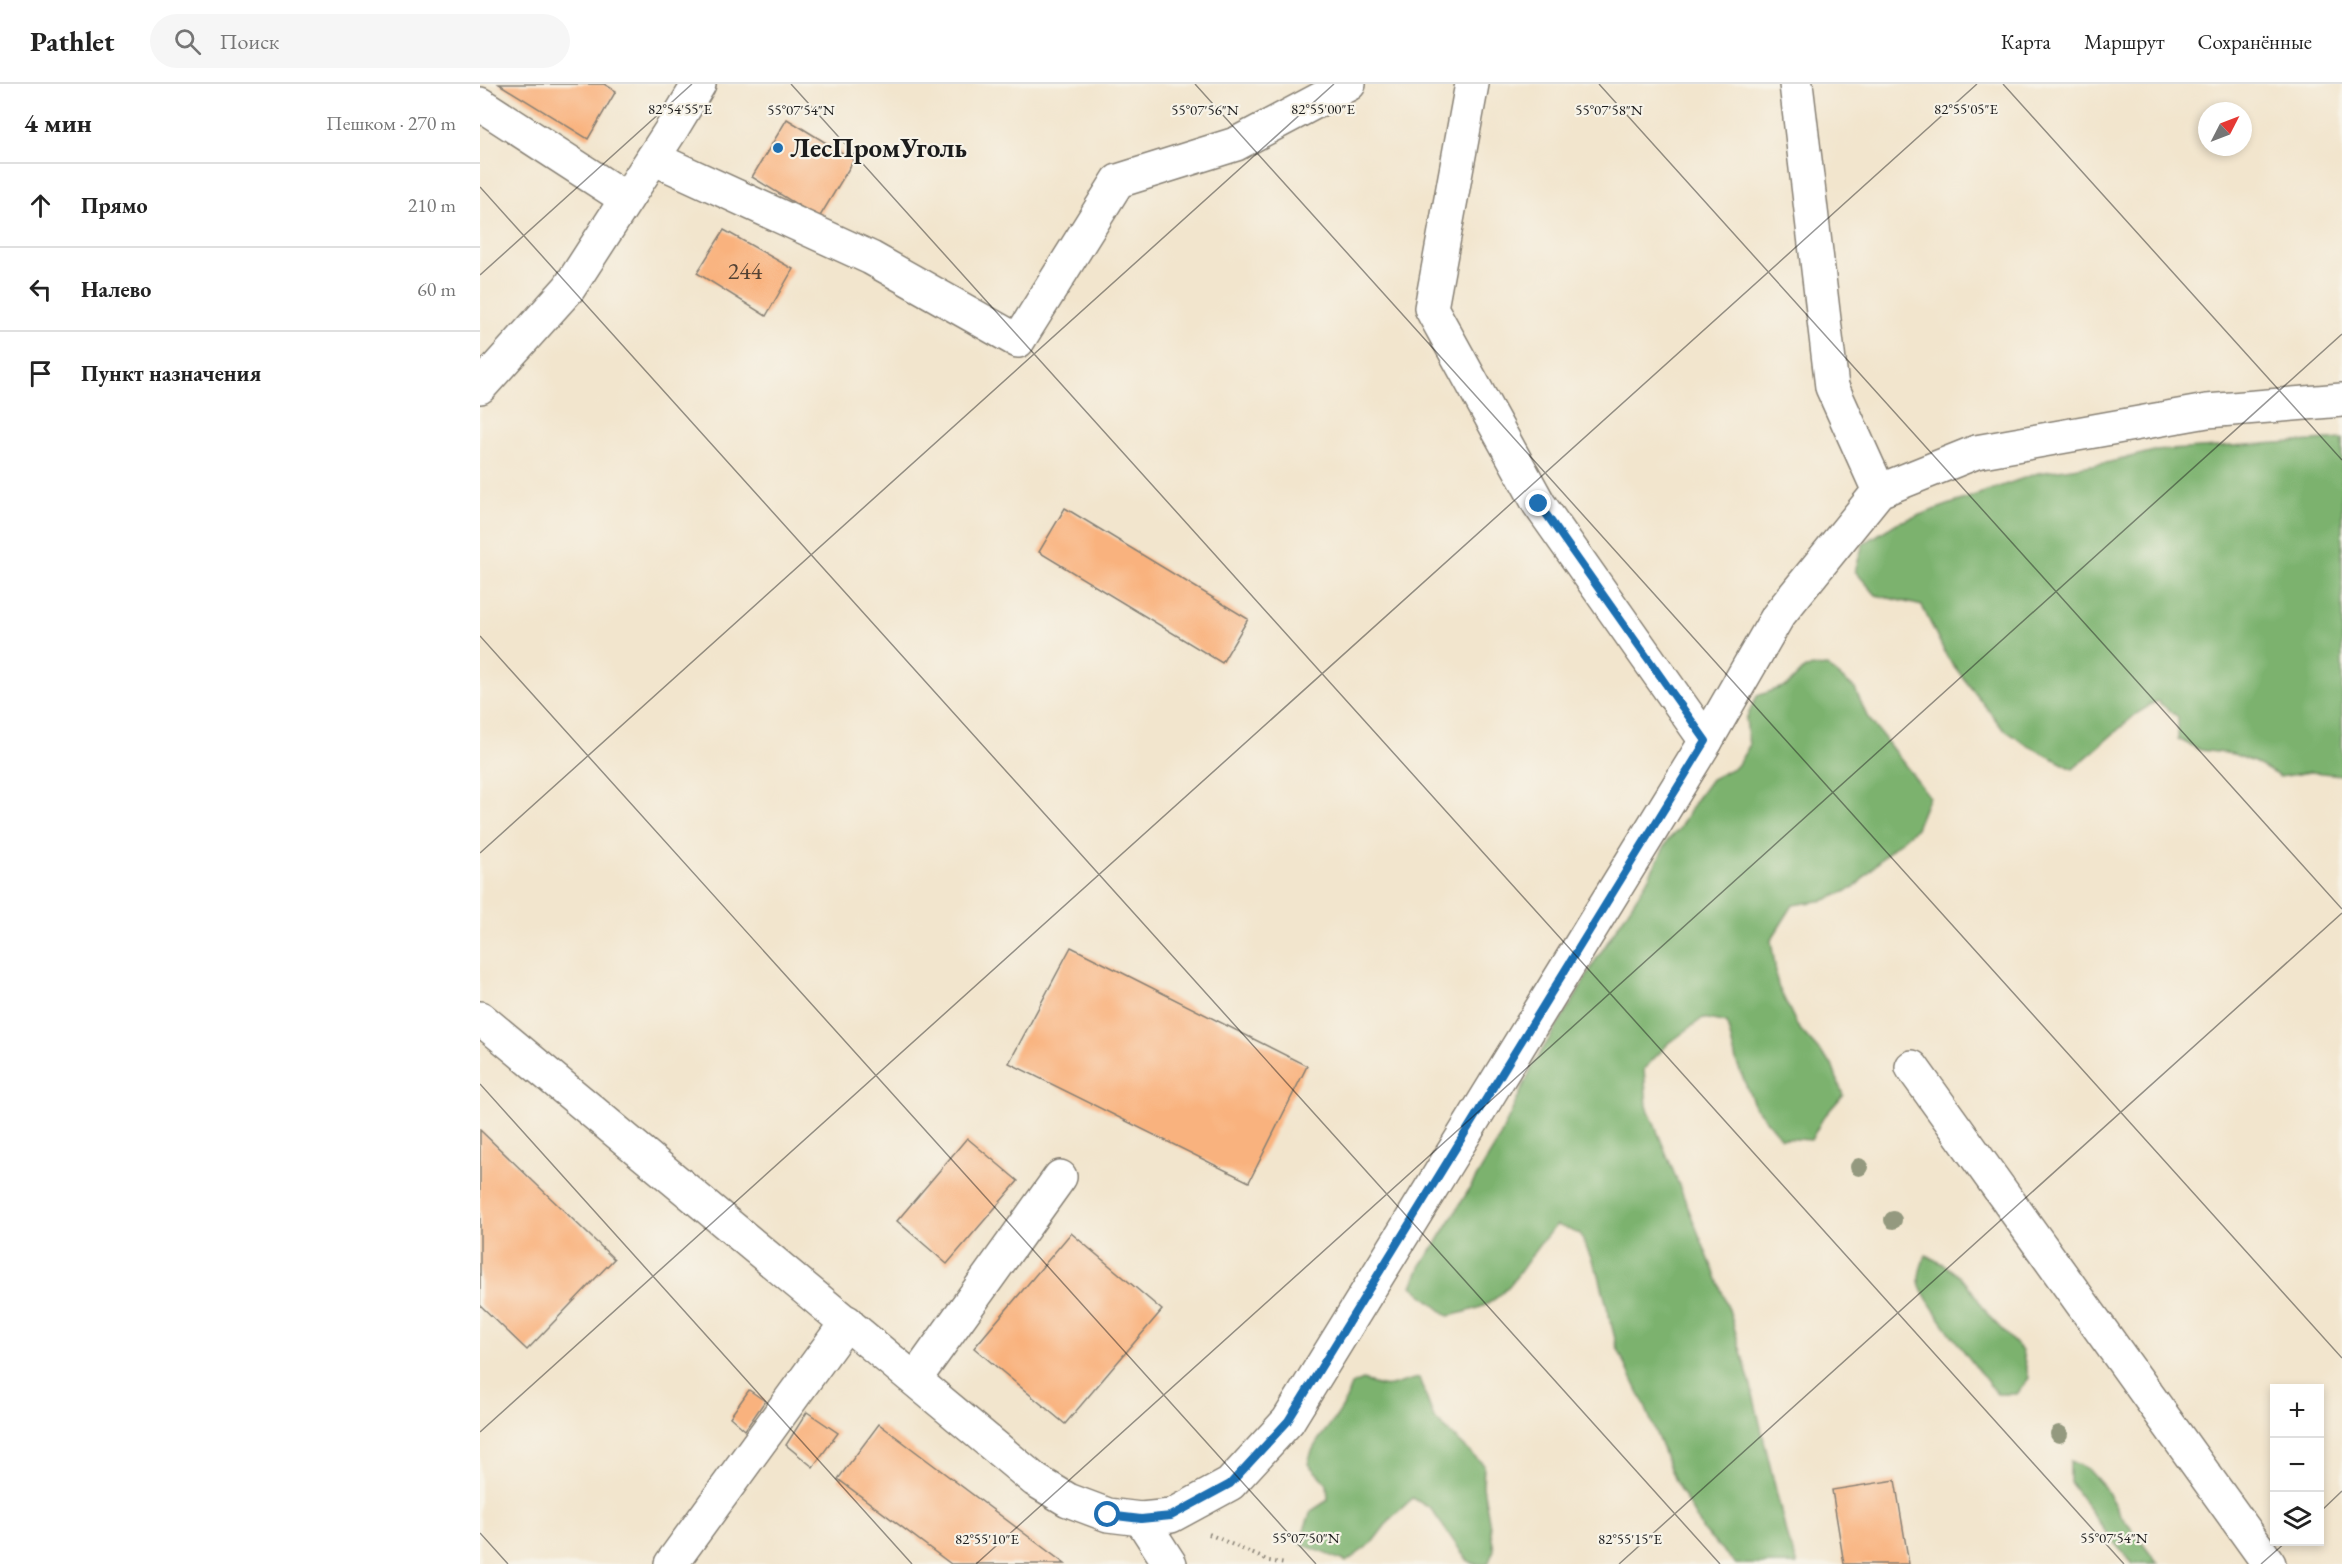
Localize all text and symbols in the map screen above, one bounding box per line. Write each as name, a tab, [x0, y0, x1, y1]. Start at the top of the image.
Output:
search box	[150, 14, 570, 68]
text: Pathlet	[30, 23, 114, 59]
icon: search	[171, 25, 204, 58]
text: Поиск	[219, 27, 279, 56]
text: Карта	[2001, 28, 2051, 55]
text: Маршрут	[2084, 28, 2165, 55]
text: Сохранённые	[2198, 28, 2312, 55]
text: 82°54'55"E	[648, 99, 713, 118]
text: 82°55'00"E	[1291, 99, 1356, 118]
text: 82°55'05"E	[1934, 99, 1999, 118]
text: 55°07'54"N	[767, 100, 835, 119]
text: 55°07'56"N	[1171, 100, 1239, 119]
text: 55°07'58"N	[1575, 100, 1643, 119]
north arrow	[2198, 102, 2252, 156]
text: 4 мин	[24, 106, 92, 140]
text: Пешком · 270 m	[326, 110, 456, 136]
place label: ЛесПромУголь	[790, 130, 967, 165]
marker: ЛесПромУголь	[771, 141, 785, 155]
icon: ahead	[24, 189, 57, 222]
text: Прямо	[81, 191, 148, 220]
text: 210 m	[408, 192, 456, 218]
house number: 244	[728, 255, 763, 286]
icon: left	[24, 273, 57, 306]
text: Налево	[81, 275, 151, 304]
text: 60 m	[417, 276, 456, 302]
icon: arrive	[24, 357, 57, 390]
text: Пункт назначения	[81, 359, 261, 388]
route end	[1525, 490, 1551, 516]
map controls	[2270, 1384, 2324, 1546]
button: +	[2270, 1384, 2324, 1438]
button: −	[2270, 1438, 2324, 1492]
button: layers	[2270, 1492, 2324, 1546]
route start	[1094, 1501, 1120, 1527]
text: 55°07'50"N	[1272, 1528, 1340, 1547]
text: 55°07'54"N	[2080, 1528, 2148, 1547]
text: 82°55'10"E	[955, 1529, 1020, 1548]
text: 82°55'15"E	[1598, 1529, 1663, 1548]

